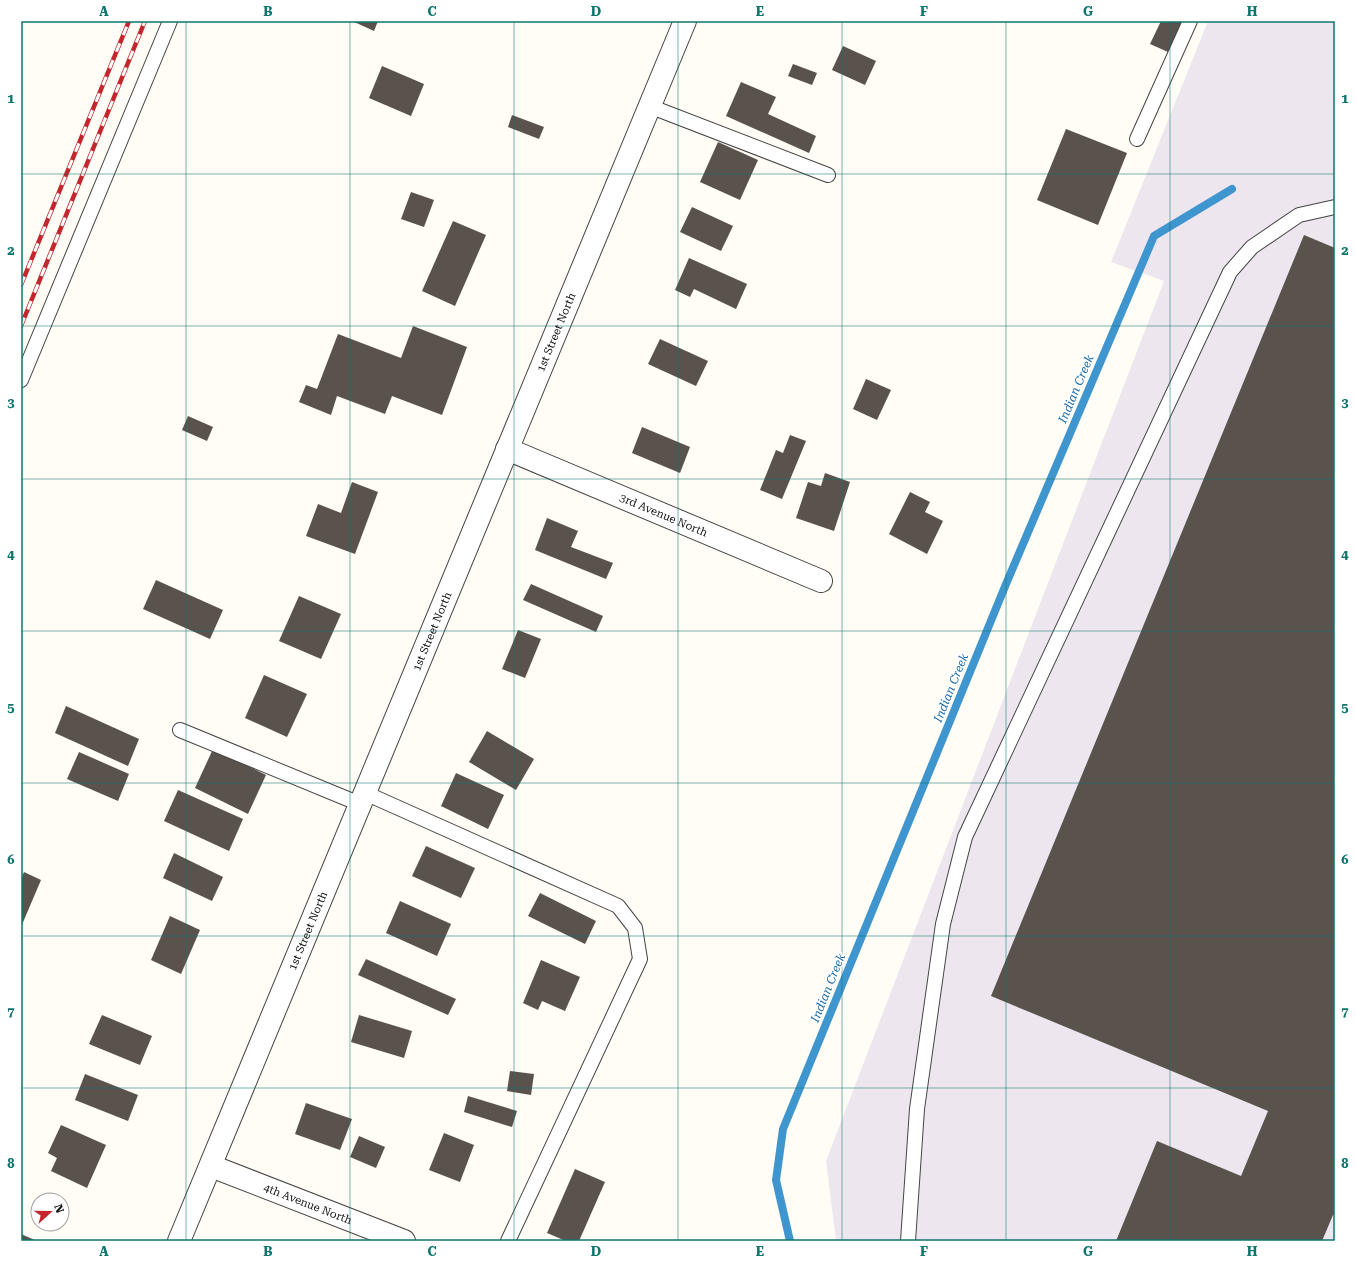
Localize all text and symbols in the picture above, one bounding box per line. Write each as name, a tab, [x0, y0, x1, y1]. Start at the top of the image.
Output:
text: A	[99, 4, 109, 19]
text: B	[263, 4, 273, 19]
text: C	[427, 4, 437, 19]
text: D	[591, 4, 601, 19]
text: E	[756, 4, 764, 19]
text: F	[920, 4, 928, 19]
text: G	[1083, 4, 1093, 19]
text: H	[1247, 4, 1258, 19]
text: 1	[7, 91, 15, 106]
text: 1	[1341, 91, 1349, 106]
text: 2	[7, 243, 15, 258]
text: 2	[1341, 243, 1349, 258]
street label: 1st Street North	[534, 291, 579, 374]
water label: Indian Creek	[1055, 352, 1097, 426]
text: 3	[7, 395, 15, 410]
text: 3	[1341, 395, 1349, 410]
street label: 3rd Avenue North	[618, 491, 709, 540]
text: 4	[7, 547, 15, 562]
text: 4	[1341, 547, 1349, 562]
street label: 1st Street North	[410, 590, 454, 673]
water label: Indian Creek	[931, 651, 971, 725]
text: 5	[7, 700, 15, 715]
text: 5	[1341, 700, 1349, 715]
text: 6	[7, 852, 15, 867]
text: 6	[1341, 852, 1349, 867]
street label: 1st Street North	[286, 889, 330, 972]
water label: Indian Creek	[808, 951, 848, 1025]
text: 7	[7, 1004, 15, 1019]
text: 7	[1341, 1004, 1349, 1019]
text: 8	[7, 1156, 15, 1171]
text: 8	[1341, 1156, 1349, 1171]
street label: 4th Avenue North	[262, 1181, 354, 1227]
north arrow	[30, 1192, 70, 1232]
text: N	[51, 1202, 67, 1215]
text: A	[99, 1244, 109, 1259]
text: B	[263, 1244, 273, 1259]
text: C	[427, 1244, 437, 1259]
text: D	[591, 1244, 601, 1259]
text: E	[756, 1244, 764, 1259]
text: F	[920, 1244, 928, 1259]
text: G	[1083, 1244, 1093, 1259]
text: H	[1247, 1244, 1258, 1259]

